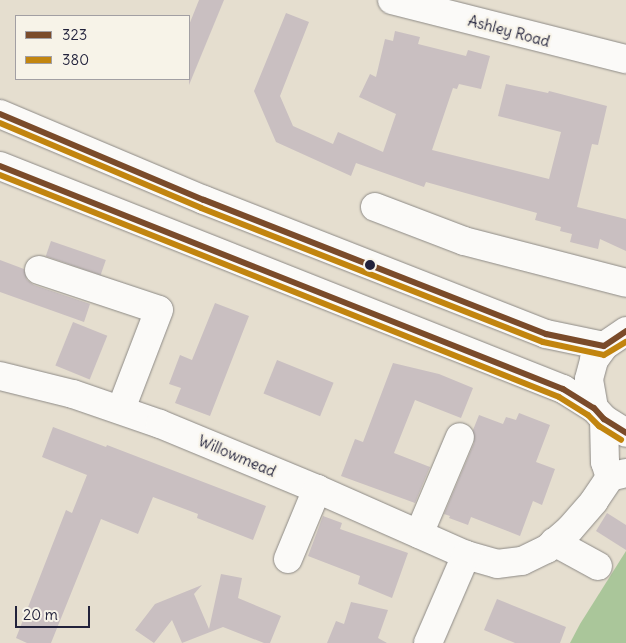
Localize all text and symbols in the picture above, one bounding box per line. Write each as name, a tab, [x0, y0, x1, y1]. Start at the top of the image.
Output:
street label: Ashley Road	[466, 11, 552, 51]
legend	[15, 15, 190, 80]
text: 323	[62, 25, 87, 44]
text: 380	[62, 50, 89, 69]
unlabelled marker	[365, 260, 375, 270]
street label: Willowmead	[196, 432, 278, 480]
scale bar	[18, 596, 92, 628]
text: 20 m	[23, 605, 58, 624]

